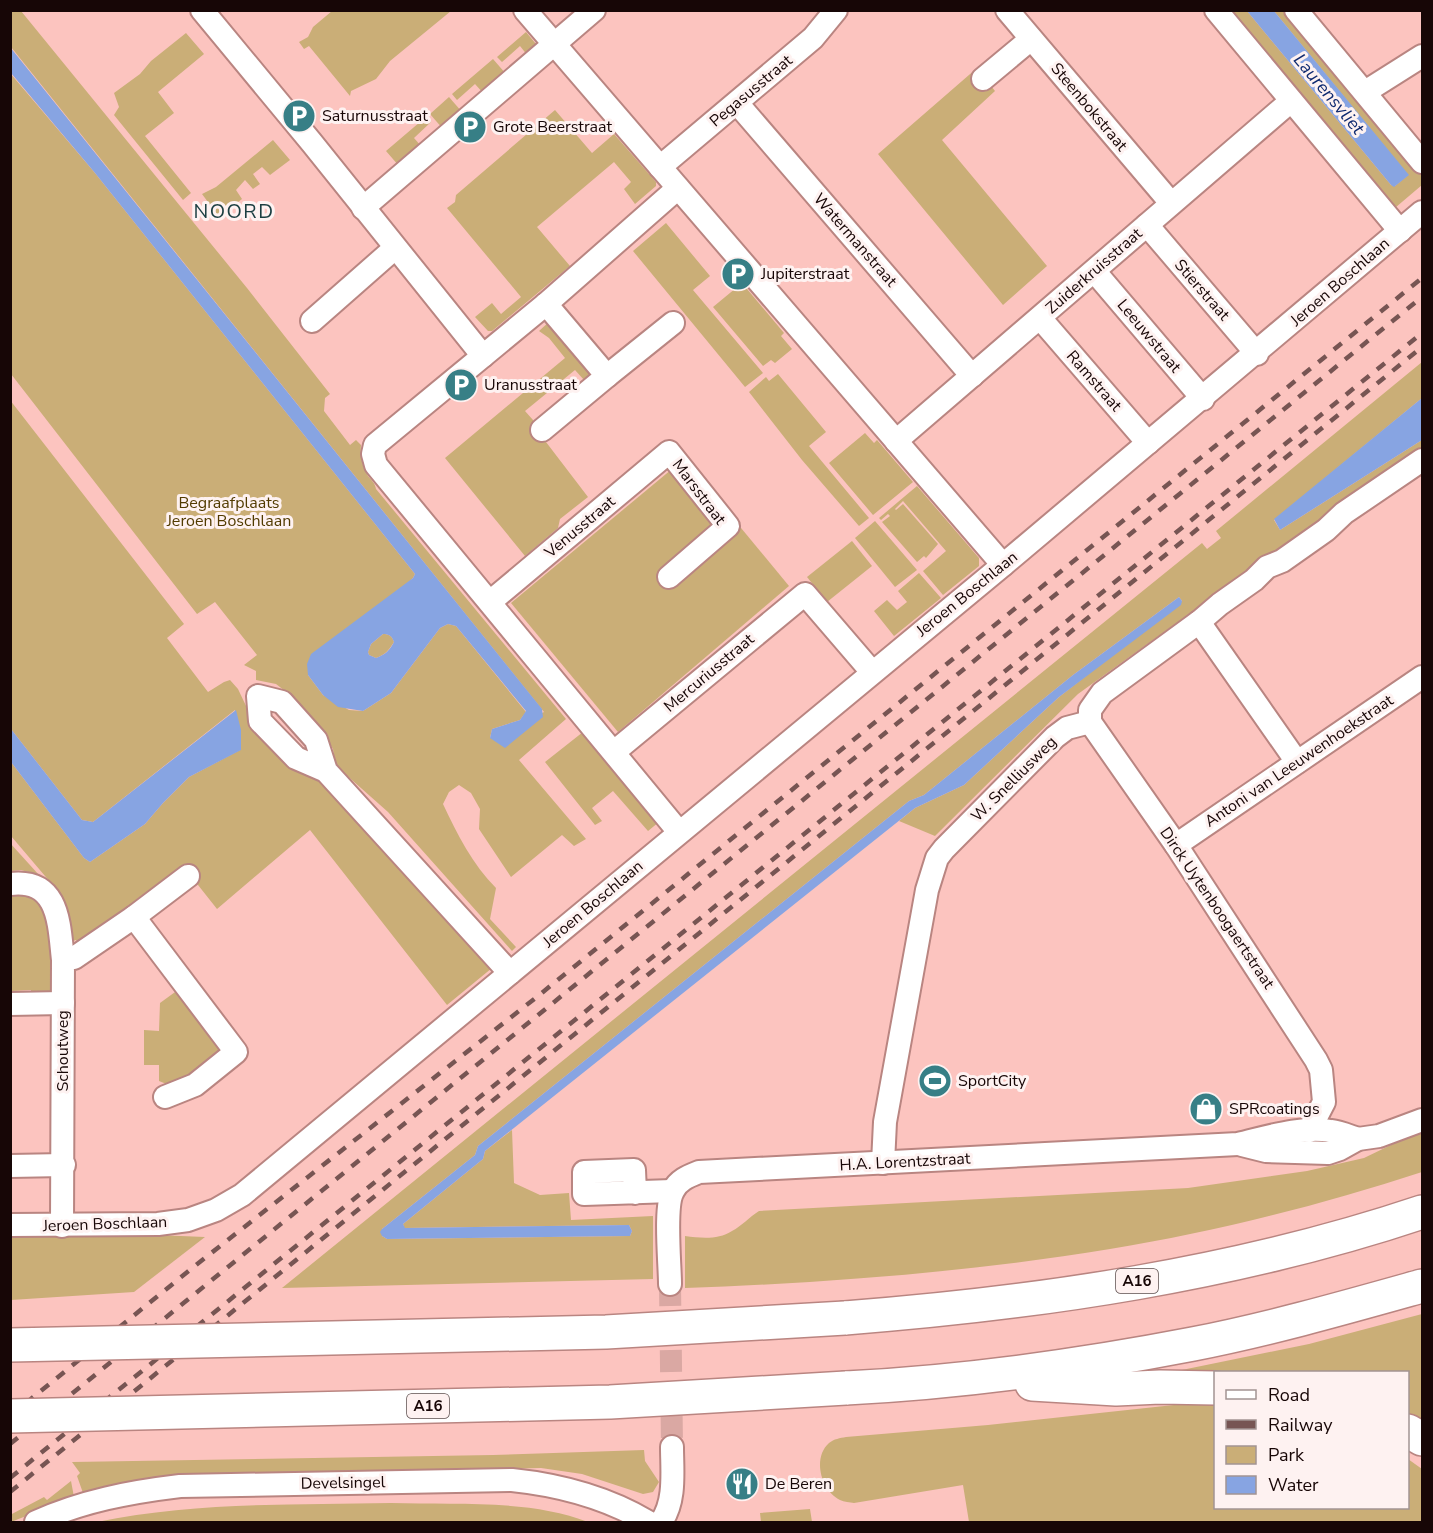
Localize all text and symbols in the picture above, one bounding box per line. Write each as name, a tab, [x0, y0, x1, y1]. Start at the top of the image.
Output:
water label: Laurensvliet	[1288, 48, 1370, 140]
street label: Pegasusstraat	[705, 50, 797, 132]
street label: Steenbokstraat	[1046, 58, 1133, 156]
parking icon: Saturnusstraat	[281, 98, 317, 134]
place label: Saturnusstraat	[322, 105, 428, 127]
parking icon: Grote Beerstraat	[452, 109, 488, 145]
place label: Grote Beerstraat	[493, 116, 613, 138]
street label: Watermanstraat	[808, 188, 902, 292]
district label: NOORD	[193, 198, 275, 225]
street label: Zuiderkruisstraat	[1041, 223, 1147, 319]
street label: Jeroen Boschlaan	[1285, 233, 1394, 332]
street label: Stierstraat	[1169, 255, 1235, 326]
parking icon: Jupiterstraat	[720, 256, 756, 292]
place label: Jupiterstraat	[760, 263, 850, 285]
street label: Leeuwstraat	[1112, 295, 1186, 378]
street label: Ramstraat	[1061, 346, 1127, 417]
parking icon: Uranusstraat	[443, 367, 479, 403]
place label: Uranusstraat	[484, 374, 577, 396]
street label: Marsstraat	[667, 455, 731, 530]
street label: Venusstraat	[539, 491, 620, 564]
park label: Begraafplaats Jeroen Boschlaan	[166, 492, 291, 532]
street label: Jeroen Boschlaan	[911, 546, 1022, 642]
street label: Mercuriusstraat	[659, 628, 759, 717]
street label: Antoni van Leeuwenhoekstraat	[1200, 689, 1398, 833]
street label: W. Snelliusweg	[966, 731, 1062, 827]
street label: Dirck Uytenboogaertstraat	[1155, 823, 1280, 993]
street label: Jeroen Boschlaan	[537, 856, 648, 953]
street label: Schoutweg	[52, 1010, 74, 1092]
sports icon: SportCity	[917, 1063, 953, 1099]
place label: SportCity	[958, 1070, 1027, 1092]
shop icon: SPRcoatings	[1188, 1091, 1224, 1127]
place label: SPRcoatings	[1229, 1098, 1320, 1120]
street label: H.A. Lorentzstraat	[839, 1148, 971, 1176]
street label: Jeroen Boschlaan	[41, 1211, 168, 1237]
road number: A16	[1116, 1269, 1158, 1293]
legend	[1214, 1371, 1409, 1509]
text: Road	[1268, 1383, 1310, 1407]
road number: A16	[407, 1394, 449, 1418]
text: Railway	[1268, 1413, 1333, 1437]
text: Park	[1268, 1443, 1305, 1467]
restaurant icon: De Beren	[724, 1466, 760, 1502]
street label: Develsingel	[300, 1471, 386, 1495]
place label: De Beren	[765, 1473, 832, 1495]
text: Water	[1268, 1473, 1319, 1497]

